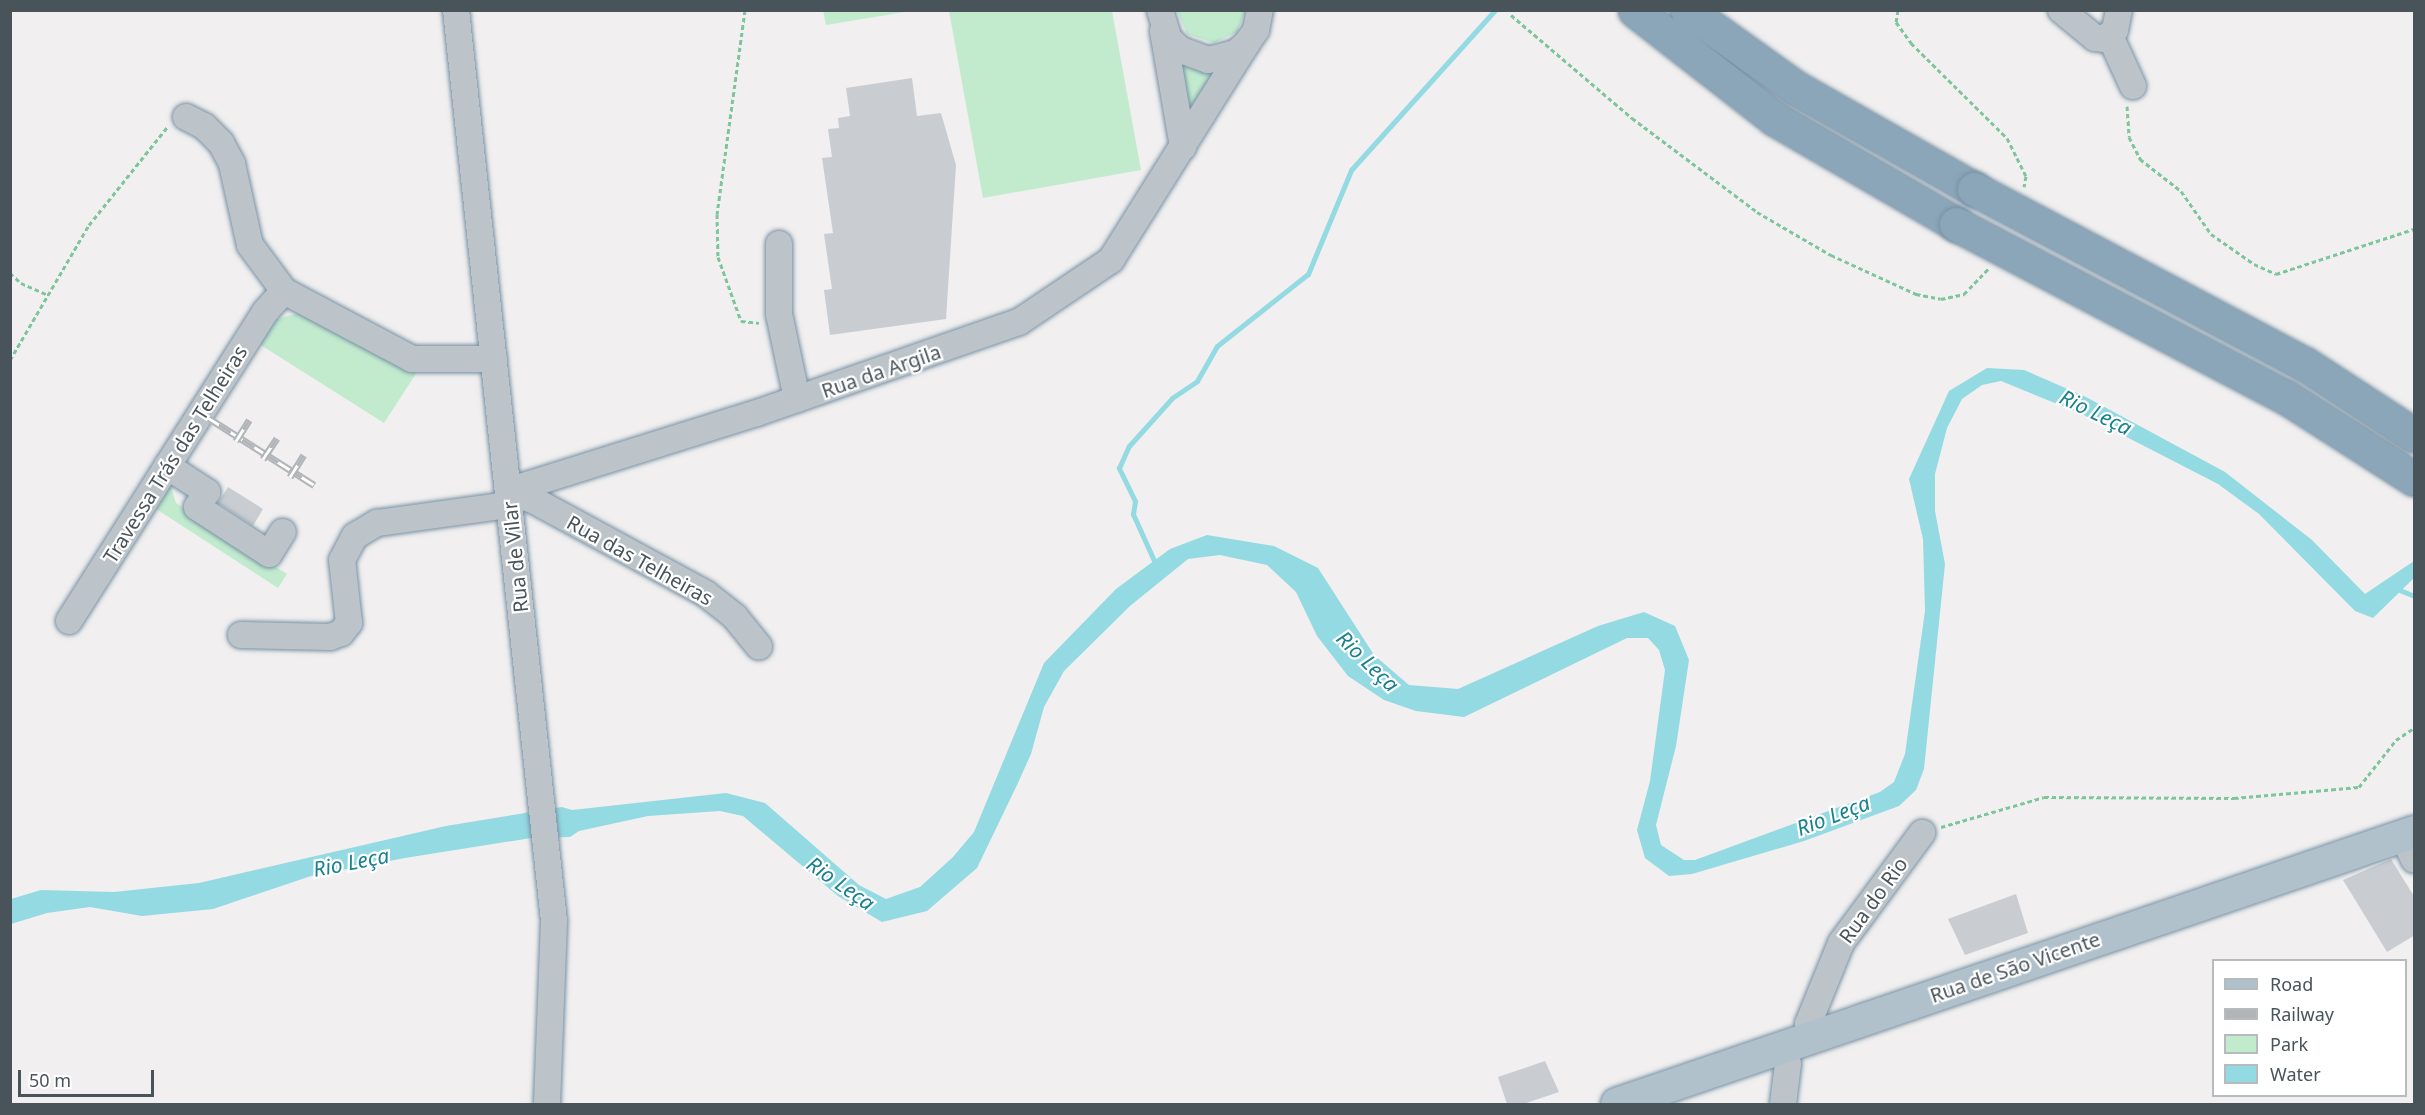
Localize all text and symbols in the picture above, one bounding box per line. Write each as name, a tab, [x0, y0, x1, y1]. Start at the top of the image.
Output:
street label: Rua da Argila	[818, 339, 944, 403]
street label: Travessa Trás das Telheiras	[98, 341, 252, 567]
water label: Rio Leça	[2056, 384, 2136, 440]
street label: Rua de Vilar	[497, 500, 533, 614]
street label: Rua das Telheiras	[563, 510, 717, 610]
water label: Rio Leça	[1332, 625, 1404, 697]
water label: Rio Leça	[1793, 789, 1873, 841]
water label: Rio Leça	[311, 842, 391, 882]
water label: Rio Leça	[802, 851, 880, 915]
street label: Rua do Rio	[1834, 852, 1912, 948]
street label: Rua de São Vicente	[1927, 927, 2103, 1007]
legend	[2212, 959, 2407, 1097]
text: Road	[2270, 972, 2313, 996]
text: Railway	[2270, 1002, 2334, 1026]
text: Park	[2270, 1032, 2308, 1056]
scale bar	[21, 1058, 158, 1096]
text: Water	[2270, 1062, 2321, 1086]
text: 50 m	[29, 1068, 71, 1092]

